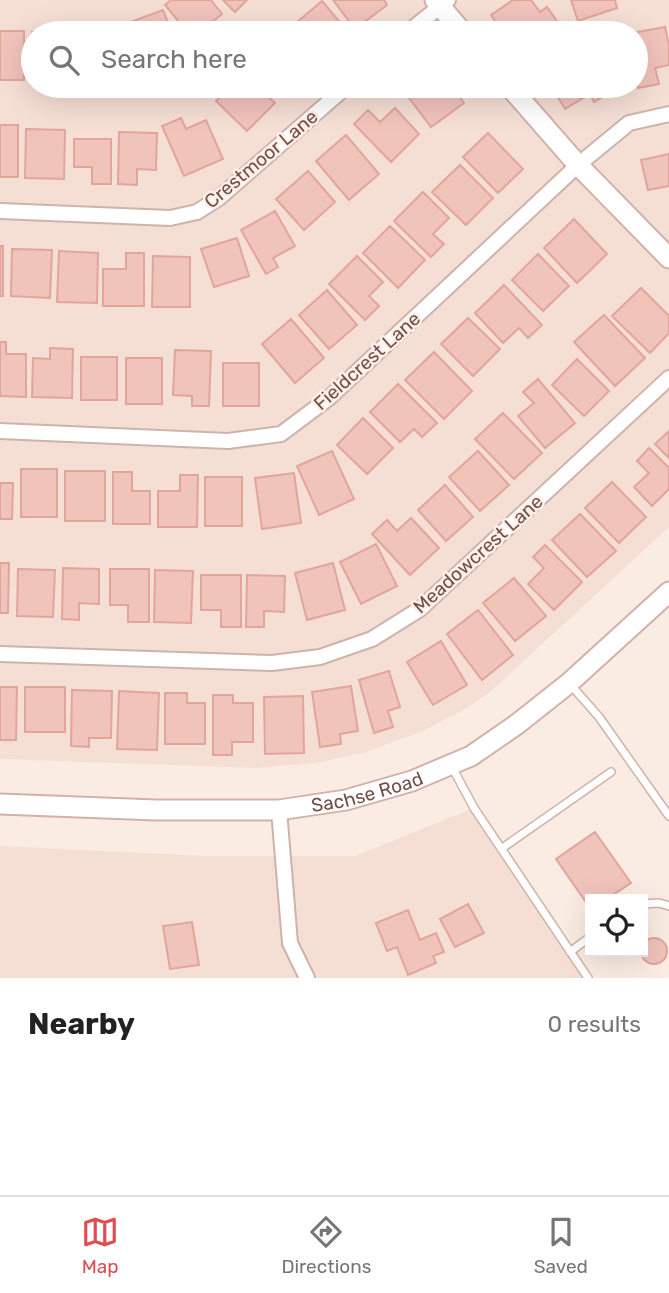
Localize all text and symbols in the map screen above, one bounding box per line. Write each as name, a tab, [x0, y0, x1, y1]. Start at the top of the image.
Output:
search box	[21, 21, 648, 98]
icon: search	[45, 41, 83, 79]
text: Search here	[101, 44, 247, 75]
street label: Crestmoor Lane	[200, 105, 322, 213]
street label: Fieldcrest Lane	[309, 307, 425, 415]
street label: Meadowcrest Lane	[408, 490, 548, 618]
street label: Sachse Road	[310, 766, 426, 817]
map controls	[585, 894, 648, 957]
button: locate	[585, 894, 648, 957]
text: Nearby	[28, 1006, 135, 1042]
text: 0 results	[547, 1010, 641, 1038]
tab: Map	[81, 1213, 119, 1278]
tab: Directions	[281, 1213, 371, 1278]
tab: Saved	[534, 1213, 588, 1278]

